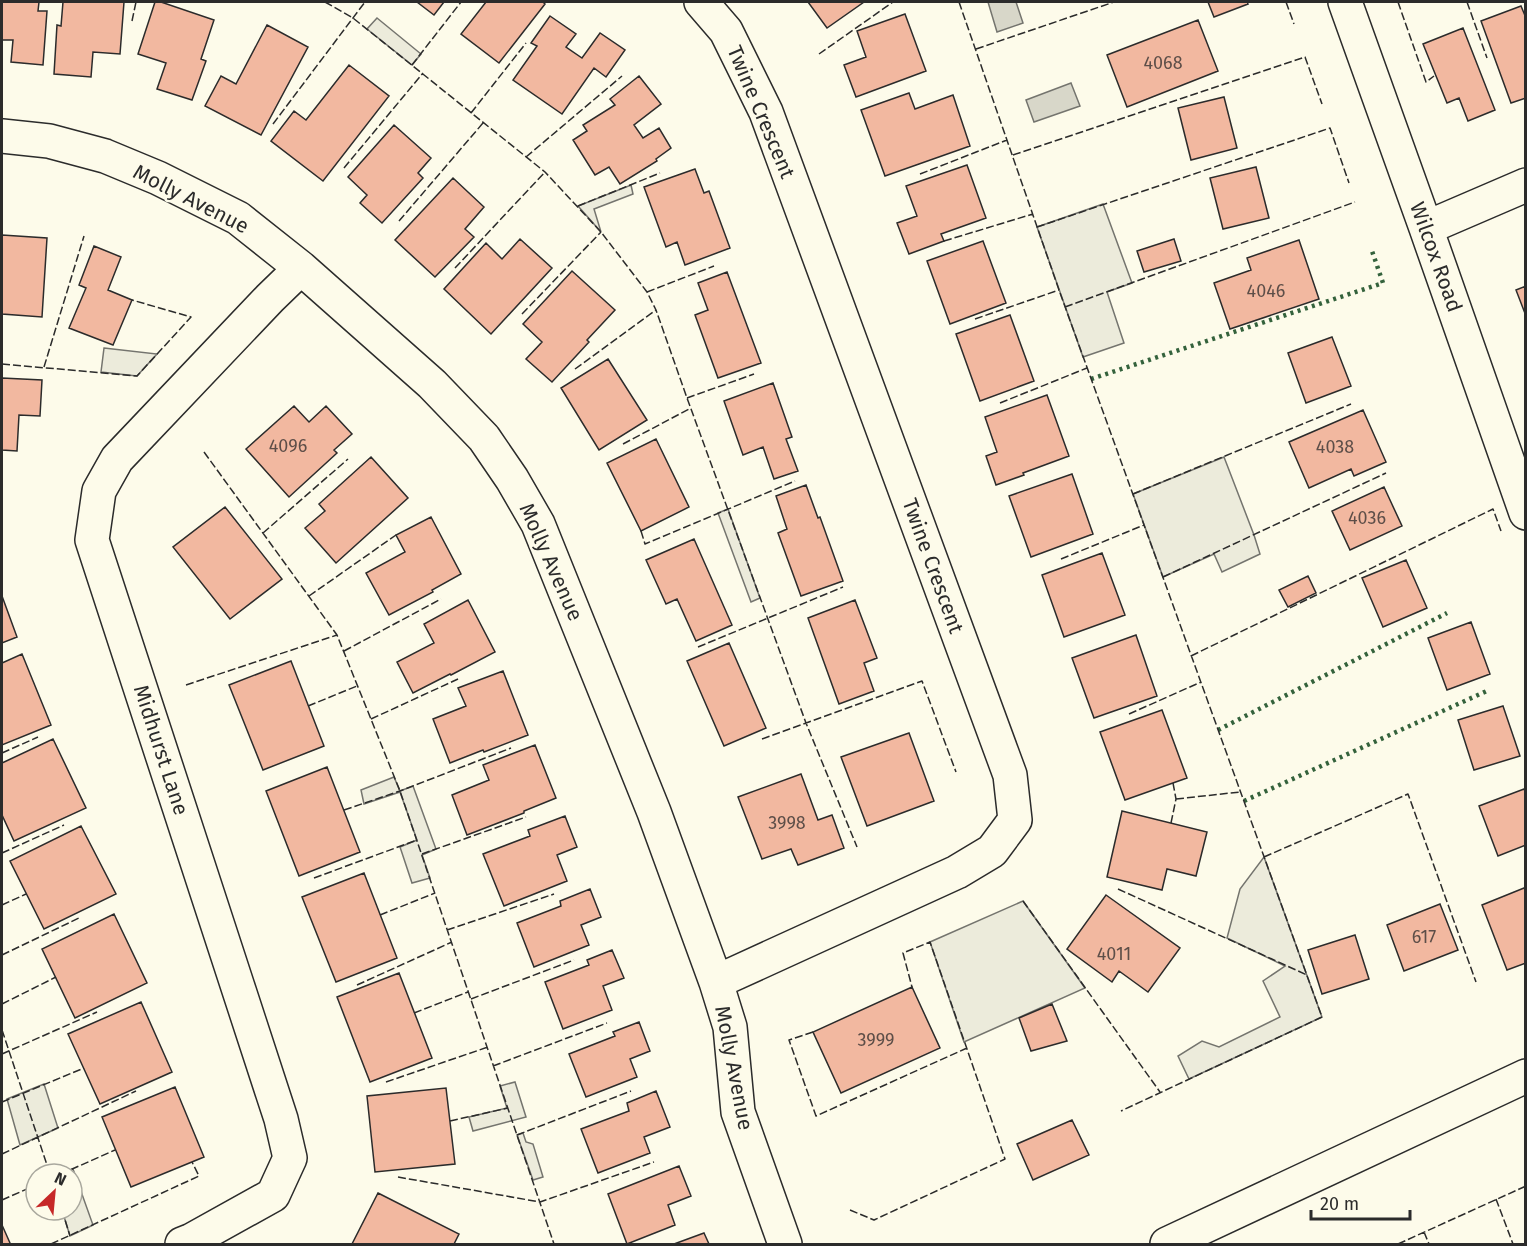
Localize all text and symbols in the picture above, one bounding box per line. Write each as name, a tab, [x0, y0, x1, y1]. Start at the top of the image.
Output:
street label: Twine Crescent	[721, 42, 801, 183]
house number: 4068	[1143, 52, 1183, 74]
street label: Molly Avenue	[129, 159, 253, 239]
street label: Wilcox Road	[1404, 198, 1468, 316]
house number: 4046	[1247, 280, 1285, 302]
house number: 4096	[269, 435, 307, 457]
house number: 4038	[1316, 436, 1354, 458]
street label: Twine Crescent	[897, 495, 970, 637]
street label: Molly Avenue	[513, 499, 589, 625]
house number: 4036	[1348, 507, 1386, 529]
street label: Midhurst Lane	[128, 682, 194, 818]
house number: 3998	[768, 812, 806, 834]
house number: 617	[1412, 926, 1436, 948]
house number: 4011	[1097, 943, 1131, 965]
street label: Molly Avenue	[709, 1004, 759, 1132]
house number: 3999	[857, 1029, 895, 1051]
north arrow	[24, 1162, 84, 1222]
text: N	[51, 1168, 69, 1190]
scale bar	[1311, 1183, 1410, 1221]
text: 20 m	[1320, 1193, 1359, 1215]

